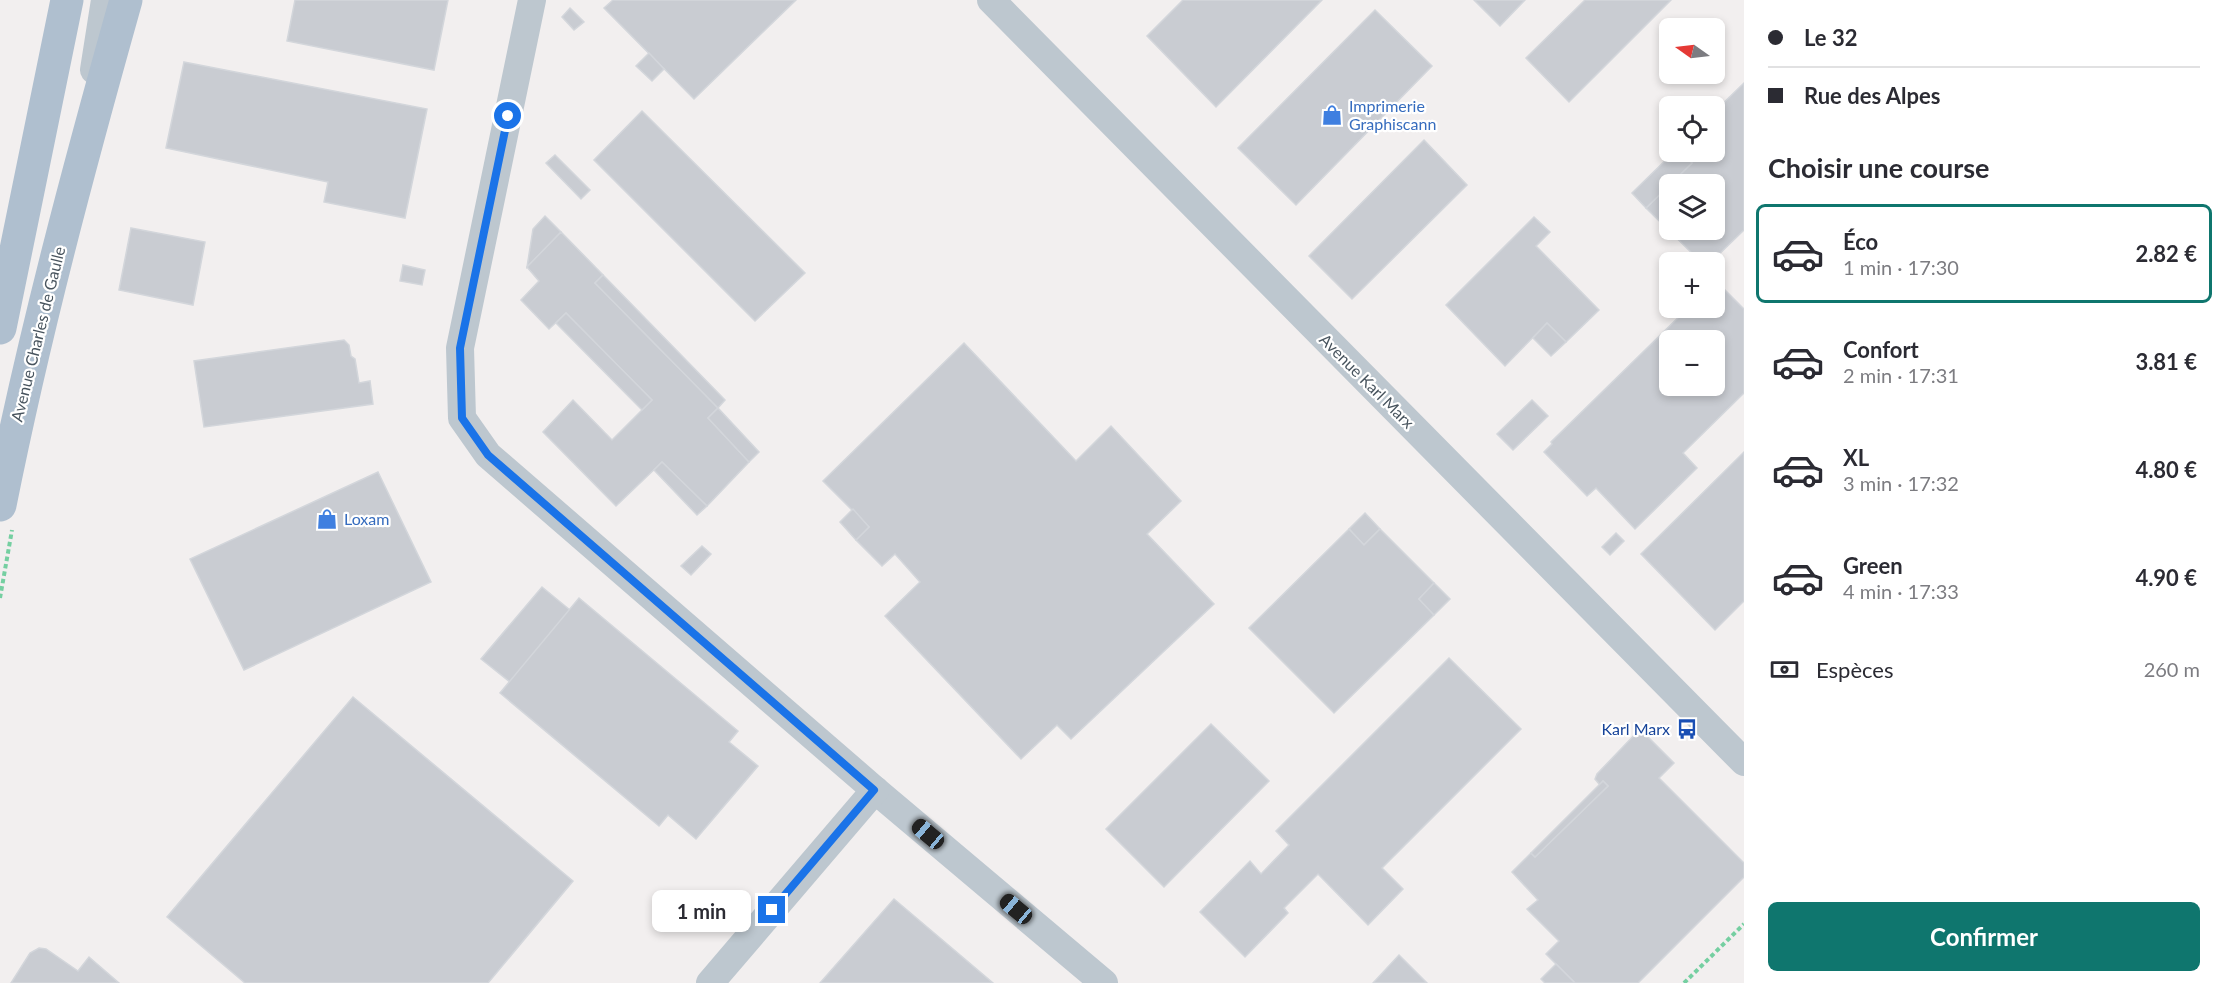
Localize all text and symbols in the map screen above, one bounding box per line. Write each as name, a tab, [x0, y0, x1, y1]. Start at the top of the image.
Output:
north arrow	[1659, 18, 1725, 84]
map controls	[1659, 18, 1725, 396]
text: Le 32	[1804, 24, 1857, 51]
text: Rue des Alpes	[1804, 82, 1940, 109]
place label: Imprimerie Graphiscann	[1349, 96, 1436, 133]
button: locate	[1659, 96, 1725, 162]
route start	[494, 102, 521, 129]
shop icon: Imprimerie Graphiscann	[1320, 103, 1344, 127]
text: Choisir une course	[1768, 151, 1990, 184]
button: layers	[1659, 174, 1725, 240]
icon: car	[1771, 227, 1825, 281]
text: Éco	[1843, 228, 1878, 255]
text: 2.82 €	[2135, 240, 2197, 267]
street label: Avenue Charles de Gaulle	[7, 244, 68, 423]
button: +	[1659, 252, 1725, 318]
text: 1 min · 17:30	[1843, 255, 1959, 279]
street label: Avenue Karl Marx	[1316, 330, 1419, 432]
button: −	[1659, 330, 1725, 396]
icon: car	[1771, 335, 1825, 389]
text: Confort	[1843, 336, 1919, 363]
text: 3.81 €	[2135, 348, 2197, 375]
text: 2 min · 17:31	[1843, 363, 1959, 387]
icon: car	[1771, 443, 1825, 497]
text: XL	[1843, 444, 1869, 471]
text: 4.80 €	[2135, 456, 2197, 483]
text: 3 min · 17:32	[1843, 471, 1959, 495]
shop icon: Loxam	[315, 507, 339, 531]
place label: Loxam	[344, 509, 389, 528]
icon: car	[1771, 551, 1825, 605]
text: Green	[1843, 552, 1903, 579]
text: 4.90 €	[2135, 564, 2197, 591]
text: 4 min · 17:33	[1843, 579, 1959, 603]
icon: cash	[1768, 653, 1801, 686]
text: Espèces	[1816, 656, 1893, 683]
text: 260 m	[2144, 657, 2200, 681]
bus stop icon: Karl Marx	[1675, 717, 1699, 741]
place label: Karl Marx	[1601, 719, 1670, 738]
car	[908, 816, 948, 852]
callout: 1 min	[652, 889, 751, 931]
car	[996, 891, 1036, 927]
route end	[758, 896, 785, 923]
text: 1 min	[677, 899, 726, 923]
button: Confirmer	[1768, 902, 2200, 971]

